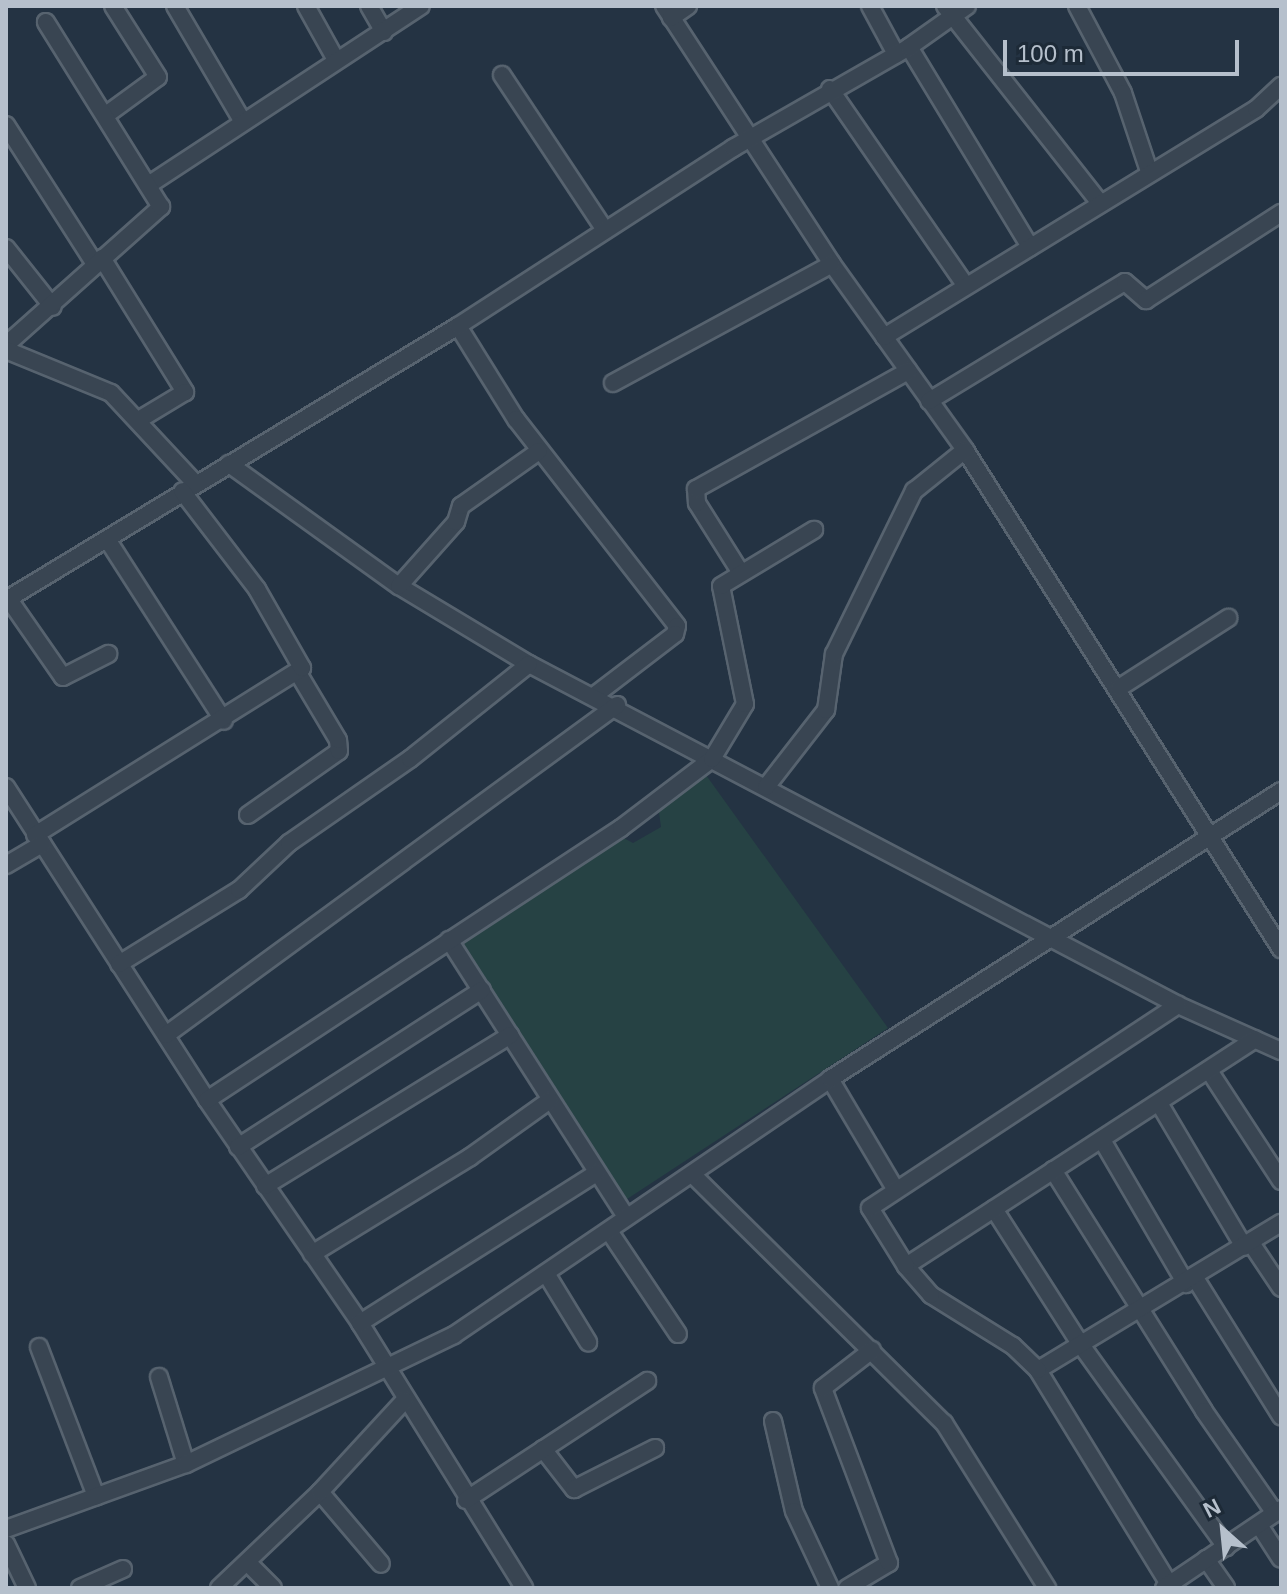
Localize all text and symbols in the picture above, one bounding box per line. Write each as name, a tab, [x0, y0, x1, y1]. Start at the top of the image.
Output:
scale bar	[1007, 24, 1243, 74]
text: 100 m	[1017, 40, 1084, 67]
north arrow	[1183, 1490, 1263, 1570]
text: N	[1199, 1493, 1225, 1523]

